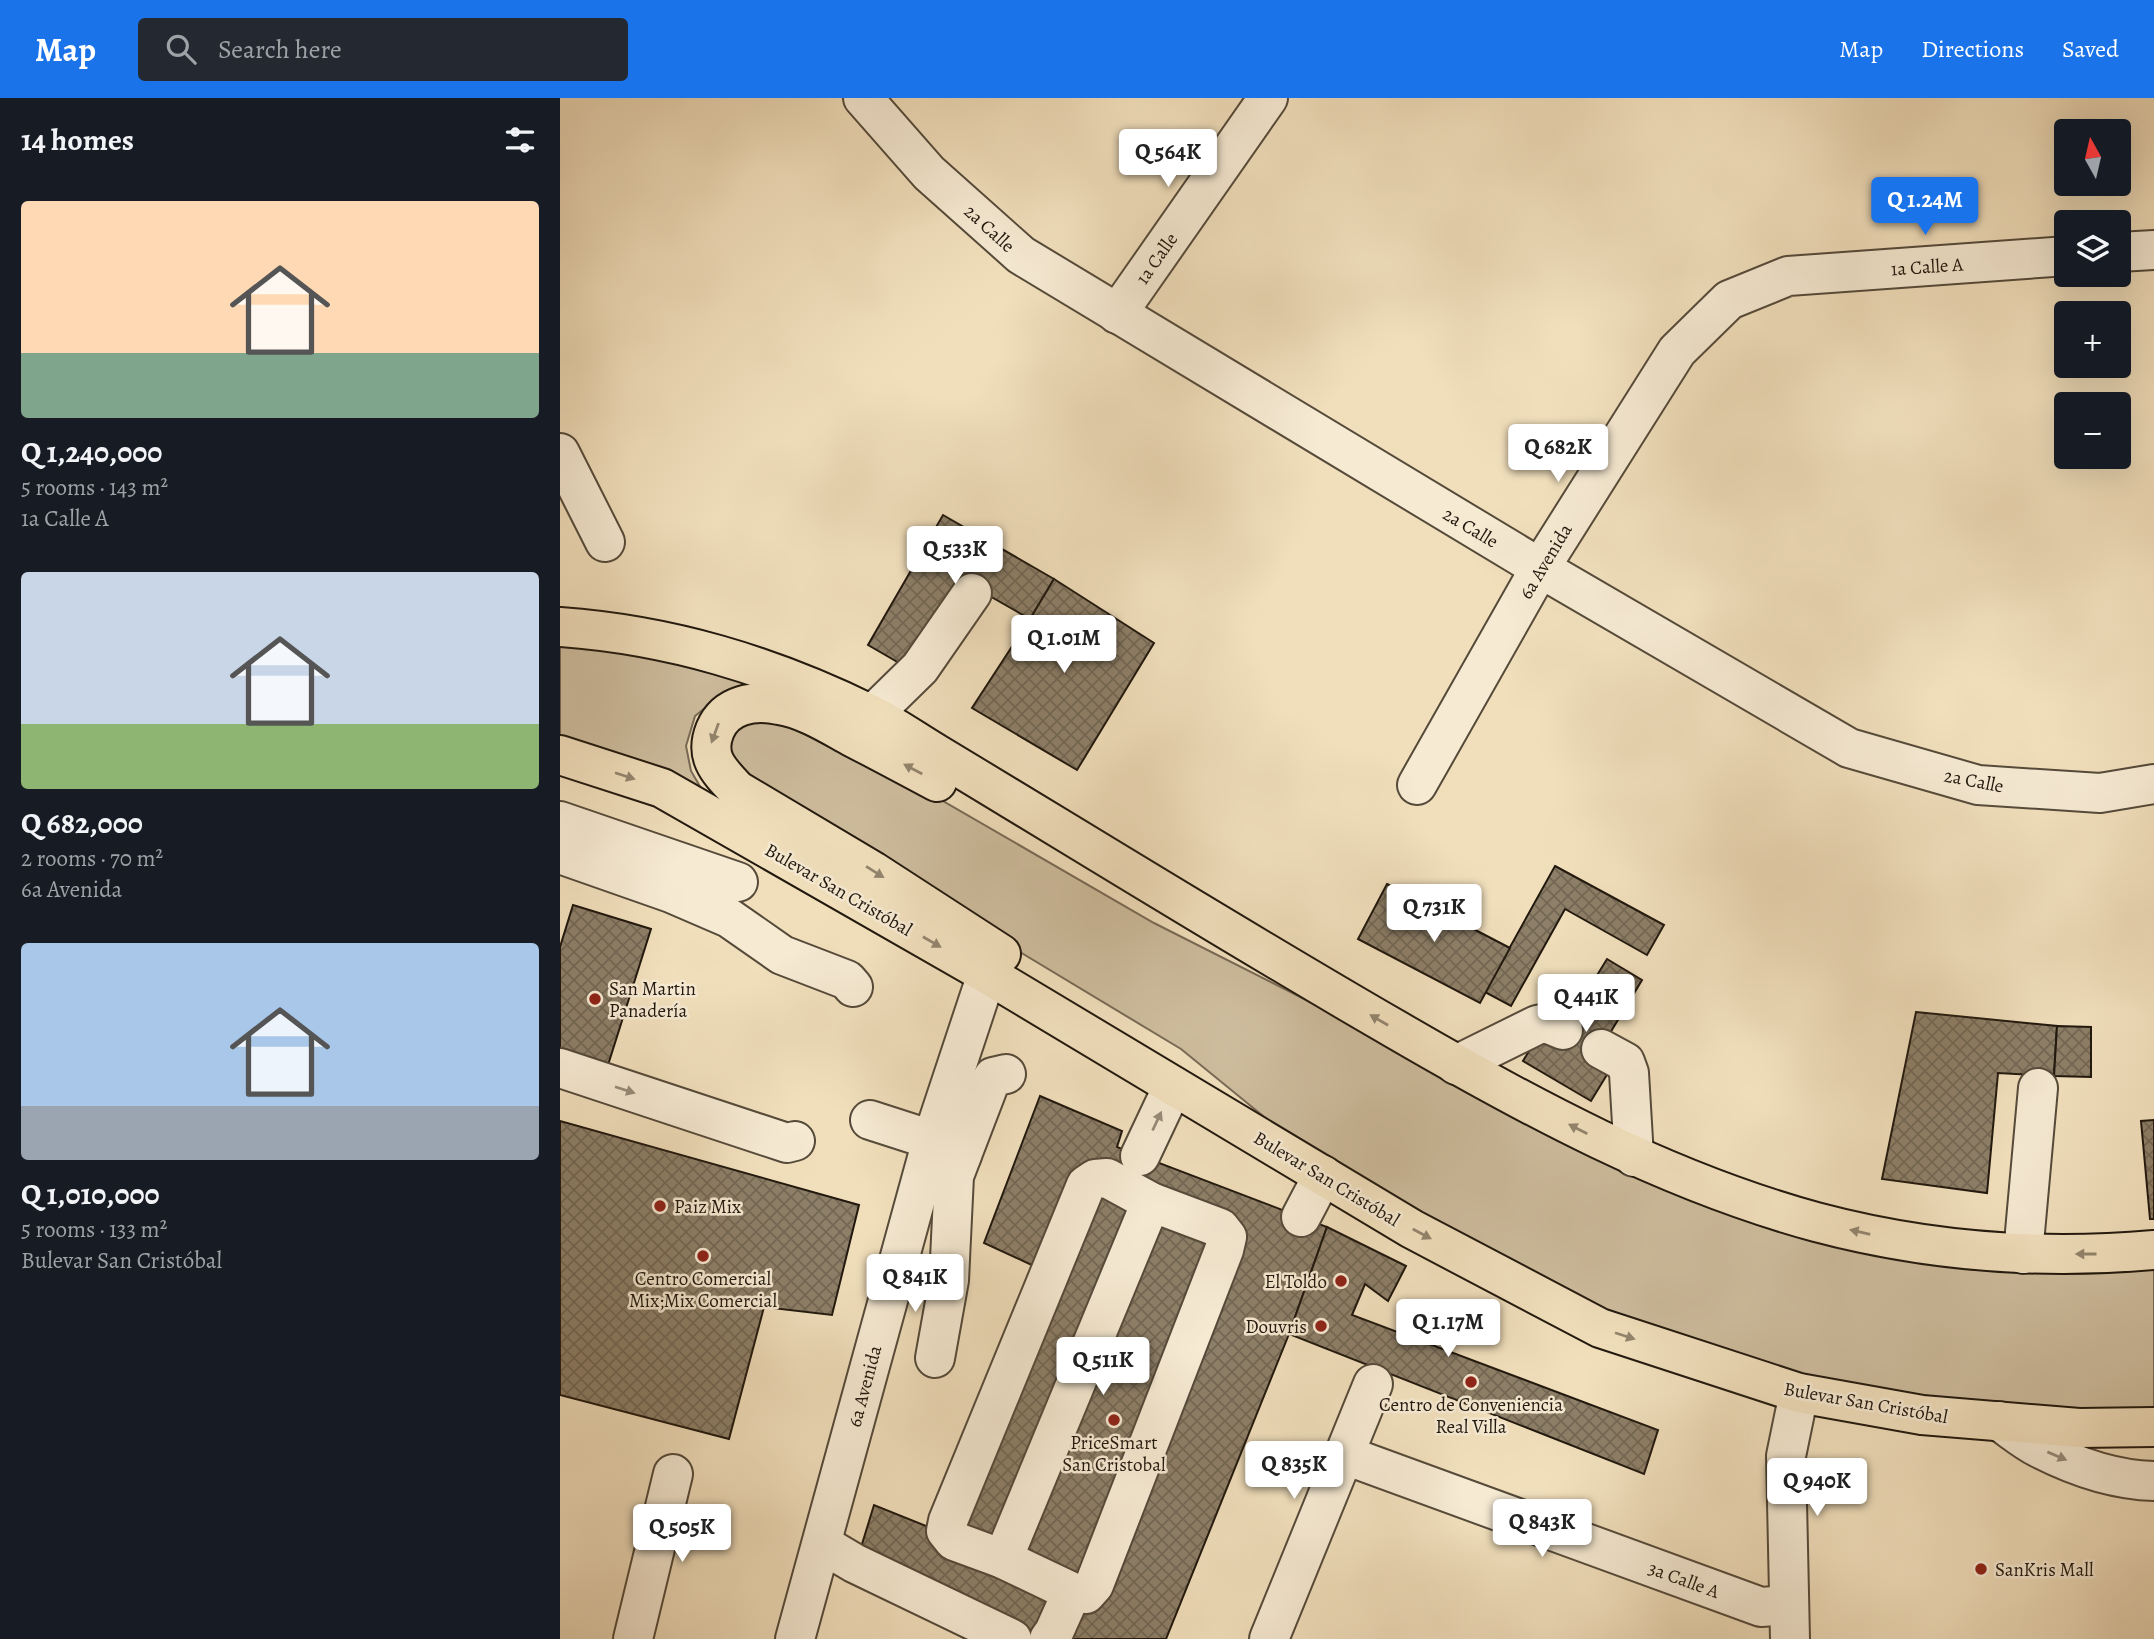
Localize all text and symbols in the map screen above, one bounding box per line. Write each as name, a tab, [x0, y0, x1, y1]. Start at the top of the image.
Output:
search box	[138, 18, 628, 81]
text: Map	[35, 27, 96, 72]
icon: search	[162, 30, 200, 68]
text: Search here	[218, 32, 342, 67]
text: Map	[1839, 33, 1883, 65]
text: Directions	[1921, 33, 2024, 65]
text: Saved	[2062, 33, 2119, 65]
north arrow	[2054, 119, 2132, 196]
map controls	[2054, 119, 2131, 469]
text: 14 homes	[21, 120, 134, 160]
icon: filters	[501, 121, 539, 159]
pin: Q 564K	[1111, 130, 1225, 189]
text: Q 564K	[1135, 136, 1201, 167]
pin: Q 1.24M	[1860, 178, 1990, 237]
text: Q 1.24M	[1887, 184, 1963, 215]
street label: 2a Calle	[958, 199, 1020, 259]
button: layers	[2054, 210, 2131, 287]
street label: 1a Calle	[1130, 228, 1184, 290]
icon: home	[217, 247, 343, 373]
street label: 1a Calle A	[1890, 251, 1965, 282]
button: +	[2054, 301, 2131, 378]
button: −	[2054, 392, 2131, 469]
pin: Q 682K	[1501, 424, 1615, 484]
text: Q 682K	[1524, 431, 1592, 462]
text: Q 1,240,000	[21, 432, 162, 472]
text: 5 rooms · 143 m²	[21, 472, 168, 503]
street label: 2a Calle	[1438, 501, 1503, 554]
text: 1a Calle A	[21, 503, 109, 534]
street label: 6a Avenida	[1513, 519, 1579, 604]
pin: Q 533K	[898, 526, 1012, 586]
text: Q 533K	[923, 533, 987, 564]
pin: Q 1.01M	[999, 616, 1129, 675]
icon: home	[217, 618, 343, 744]
text: Q 1.01M	[1027, 622, 1101, 653]
one-way arrow	[709, 723, 720, 744]
street label: 2a Calle	[1942, 762, 2006, 799]
one-way arrow	[903, 764, 923, 775]
one-way arrow	[615, 771, 636, 782]
text: Q 682,000	[21, 803, 143, 843]
street label: Bulevar San Cristóbal	[760, 837, 917, 943]
text: 2 rooms · 70 m²	[21, 843, 163, 874]
one-way arrow	[865, 866, 885, 879]
text: 6a Avenida	[21, 874, 122, 905]
pin: Q 731K	[1377, 884, 1491, 944]
text: Q 731K	[1403, 891, 1465, 922]
one-way arrow	[922, 936, 942, 948]
pin: Q 441K	[1529, 974, 1643, 1034]
place label: San Martin Panadería	[609, 976, 696, 1024]
text: Q 441K	[1554, 981, 1618, 1012]
icon: home	[217, 989, 343, 1115]
marker: San Martin Panadería	[587, 991, 603, 1007]
one-way arrow	[1369, 1014, 1388, 1026]
one-way arrow	[614, 1085, 635, 1096]
one-way arrow	[1151, 1111, 1163, 1131]
one-way arrow	[1568, 1123, 1588, 1134]
street label: Bulevar San Cristóbal	[1249, 1125, 1405, 1233]
text: Q 1,010,000	[21, 1174, 160, 1214]
place label: Paiz Mix	[674, 1194, 741, 1220]
marker: Paiz Mix	[652, 1198, 668, 1214]
text: 5 rooms · 133 m²	[21, 1214, 167, 1245]
one-way arrow	[1849, 1226, 1871, 1237]
one-way arrow	[1412, 1228, 1432, 1240]
text: Bulevar San Cristóbal	[21, 1245, 222, 1276]
marker: Centro Comercial Mix;Mix Comercial	[695, 1248, 711, 1264]
one-way arrow	[2075, 1248, 2097, 1260]
pin: Q 841K	[858, 1254, 972, 1314]
text: Q 841K	[883, 1261, 947, 1292]
place label: Centro Comercial Mix;Mix Comercial	[629, 1266, 777, 1314]
place label: El Toldo	[1264, 1269, 1327, 1295]
marker: El Toldo	[1333, 1273, 1349, 1289]
pin: Q 1.17M	[1383, 1300, 1513, 1359]
text: Q 1.17M	[1412, 1306, 1484, 1337]
place label: Douvris	[1245, 1314, 1307, 1340]
marker: Douvris	[1313, 1318, 1329, 1334]
one-way arrow	[1615, 1331, 1636, 1342]
pin: Q 511K	[1046, 1338, 1160, 1397]
street label: 6a Avenida	[842, 1342, 888, 1430]
text: Q 511K	[1072, 1344, 1134, 1375]
marker: Centro de Conveniencia Real Villa	[1463, 1374, 1479, 1390]
street label: Bulevar San Cristóbal	[1782, 1376, 1950, 1430]
place label: Centro de Conveniencia Real Villa	[1379, 1392, 1563, 1440]
marker: PriceSmart San Cristobal	[1106, 1412, 1122, 1428]
place label: PriceSmart San Cristobal	[1062, 1430, 1166, 1478]
pin: Q 835K	[1237, 1442, 1351, 1501]
text: Q 835K	[1261, 1448, 1327, 1479]
one-way arrow	[2047, 1450, 2067, 1462]
pin: Q 940K	[1760, 1458, 1874, 1518]
text: Q 940K	[1783, 1465, 1851, 1496]
pin: Q 843K	[1485, 1500, 1599, 1559]
pin: Q 505K	[625, 1504, 739, 1564]
text: Q 843K	[1509, 1506, 1575, 1537]
text: Q 505K	[649, 1511, 715, 1542]
street label: 3a Calle A	[1644, 1555, 1724, 1605]
place label: SanKris Mall	[1995, 1557, 2094, 1583]
marker: SanKris Mall	[1973, 1561, 1989, 1577]

